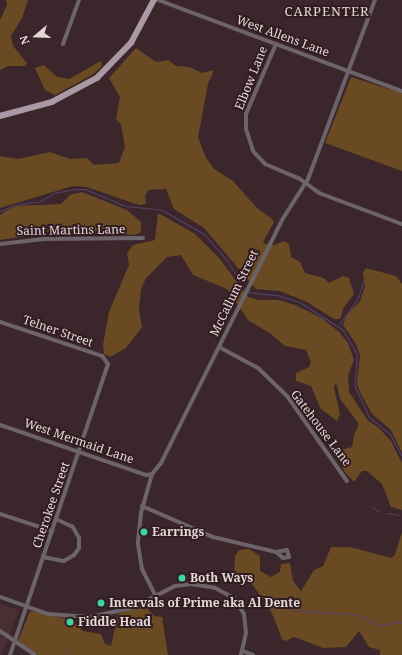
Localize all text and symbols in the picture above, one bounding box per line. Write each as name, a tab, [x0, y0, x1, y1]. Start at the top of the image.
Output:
district label: CARPENTER	[284, 3, 370, 19]
street label: West Allens Lane	[234, 12, 332, 60]
north arrow	[16, 16, 56, 56]
text: N	[16, 34, 33, 47]
street label: Elbow Lane	[232, 44, 270, 112]
street label: Saint Martins Lane	[17, 222, 125, 238]
street label: McCallum Street	[207, 247, 261, 339]
street label: Telner Street	[21, 312, 95, 350]
street label: Gatehouse Lane	[288, 387, 354, 469]
street label: West Mermaid Lane	[22, 415, 136, 467]
street label: Cherokee Street	[30, 460, 72, 550]
place label: Earrings	[152, 525, 204, 539]
marker: Earrings	[139, 527, 149, 537]
place label: Both Ways	[190, 571, 253, 585]
marker: Both Ways	[177, 573, 187, 583]
place label: Intervals of Prime aka Al Dente	[109, 596, 300, 610]
marker: Intervals of Prime aka Al Dente	[96, 598, 106, 608]
place label: Fiddle Head	[78, 615, 151, 629]
marker: Fiddle Head	[65, 617, 75, 627]

